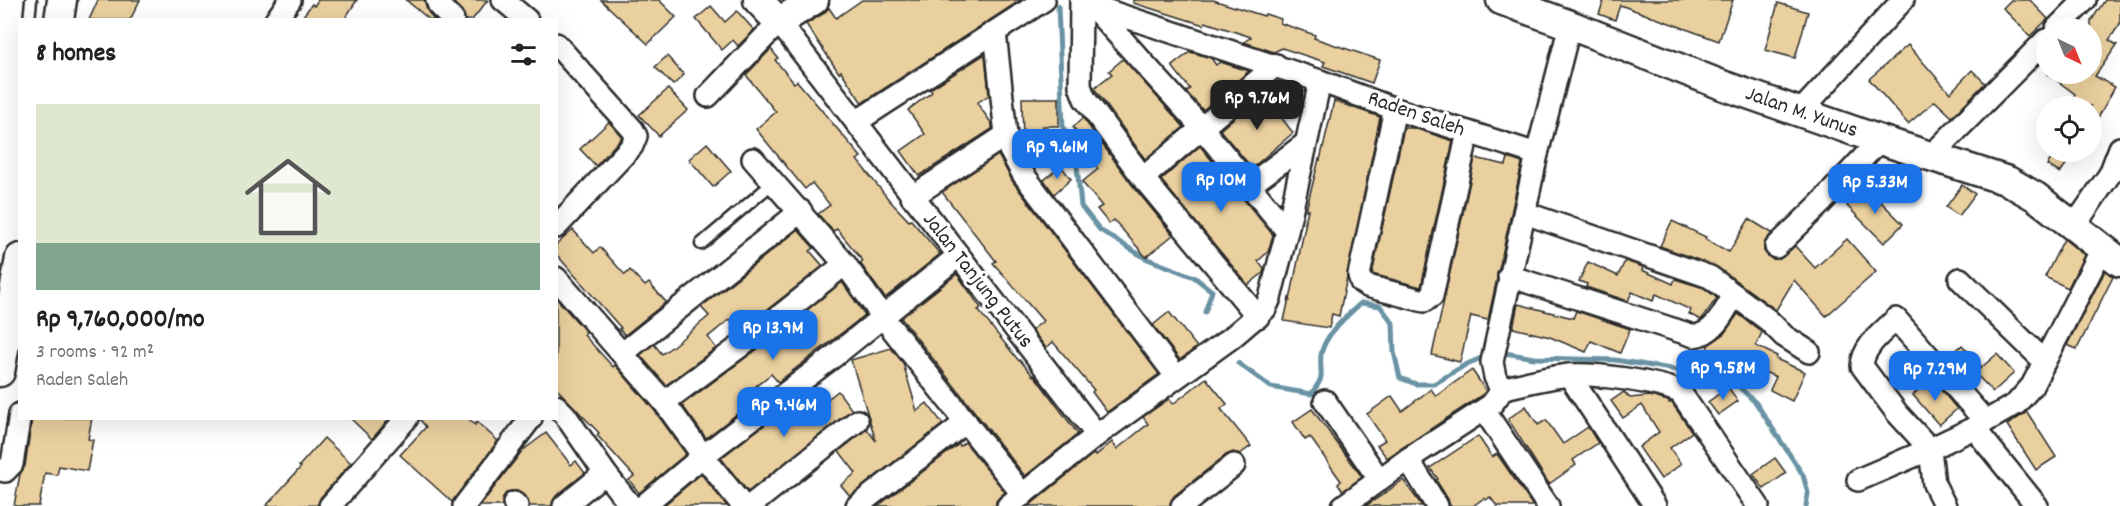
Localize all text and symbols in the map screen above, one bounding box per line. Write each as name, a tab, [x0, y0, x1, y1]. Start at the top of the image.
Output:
north arrow	[2036, 18, 2102, 84]
map controls	[2036, 18, 2102, 162]
text: 8 homes	[36, 36, 116, 73]
icon: filters	[507, 38, 540, 71]
street label: Jalan M. Yunus	[1741, 79, 1862, 147]
pin: Rp 9.76M	[1195, 80, 1319, 131]
street label: Raden Saleh	[1363, 84, 1469, 146]
text: Rp 9.76M	[1224, 85, 1290, 113]
button: locate	[2036, 96, 2102, 162]
pin: Rp 9.61M	[995, 129, 1119, 180]
text: Rp 9.61M	[1026, 134, 1088, 162]
icon: home	[234, 143, 342, 251]
pin: Rp 10M	[1172, 162, 1270, 213]
pin: Rp 5.33M	[1813, 164, 1937, 215]
text: Rp 10M	[1196, 167, 1246, 195]
text: Rp 5.33M	[1842, 169, 1908, 197]
street label: Jalan Tanjung Putus	[914, 207, 1040, 355]
text: Rp 9,760,000/mo	[36, 302, 205, 339]
pin: Rp 13.9M	[711, 310, 835, 361]
text: Rp 13.9M	[743, 315, 804, 343]
text: 3 rooms · 92 m²	[36, 339, 154, 367]
pin: Rp 9.58M	[1661, 350, 1785, 401]
pin: Rp 7.29M	[1873, 351, 1997, 402]
text: Rp 9.58M	[1690, 355, 1756, 383]
text: Rp 7.29M	[1903, 356, 1967, 384]
text: Raden Saleh	[36, 367, 128, 395]
pin: Rp 9.46M	[722, 387, 846, 438]
text: Rp 9.46M	[751, 392, 817, 420]

